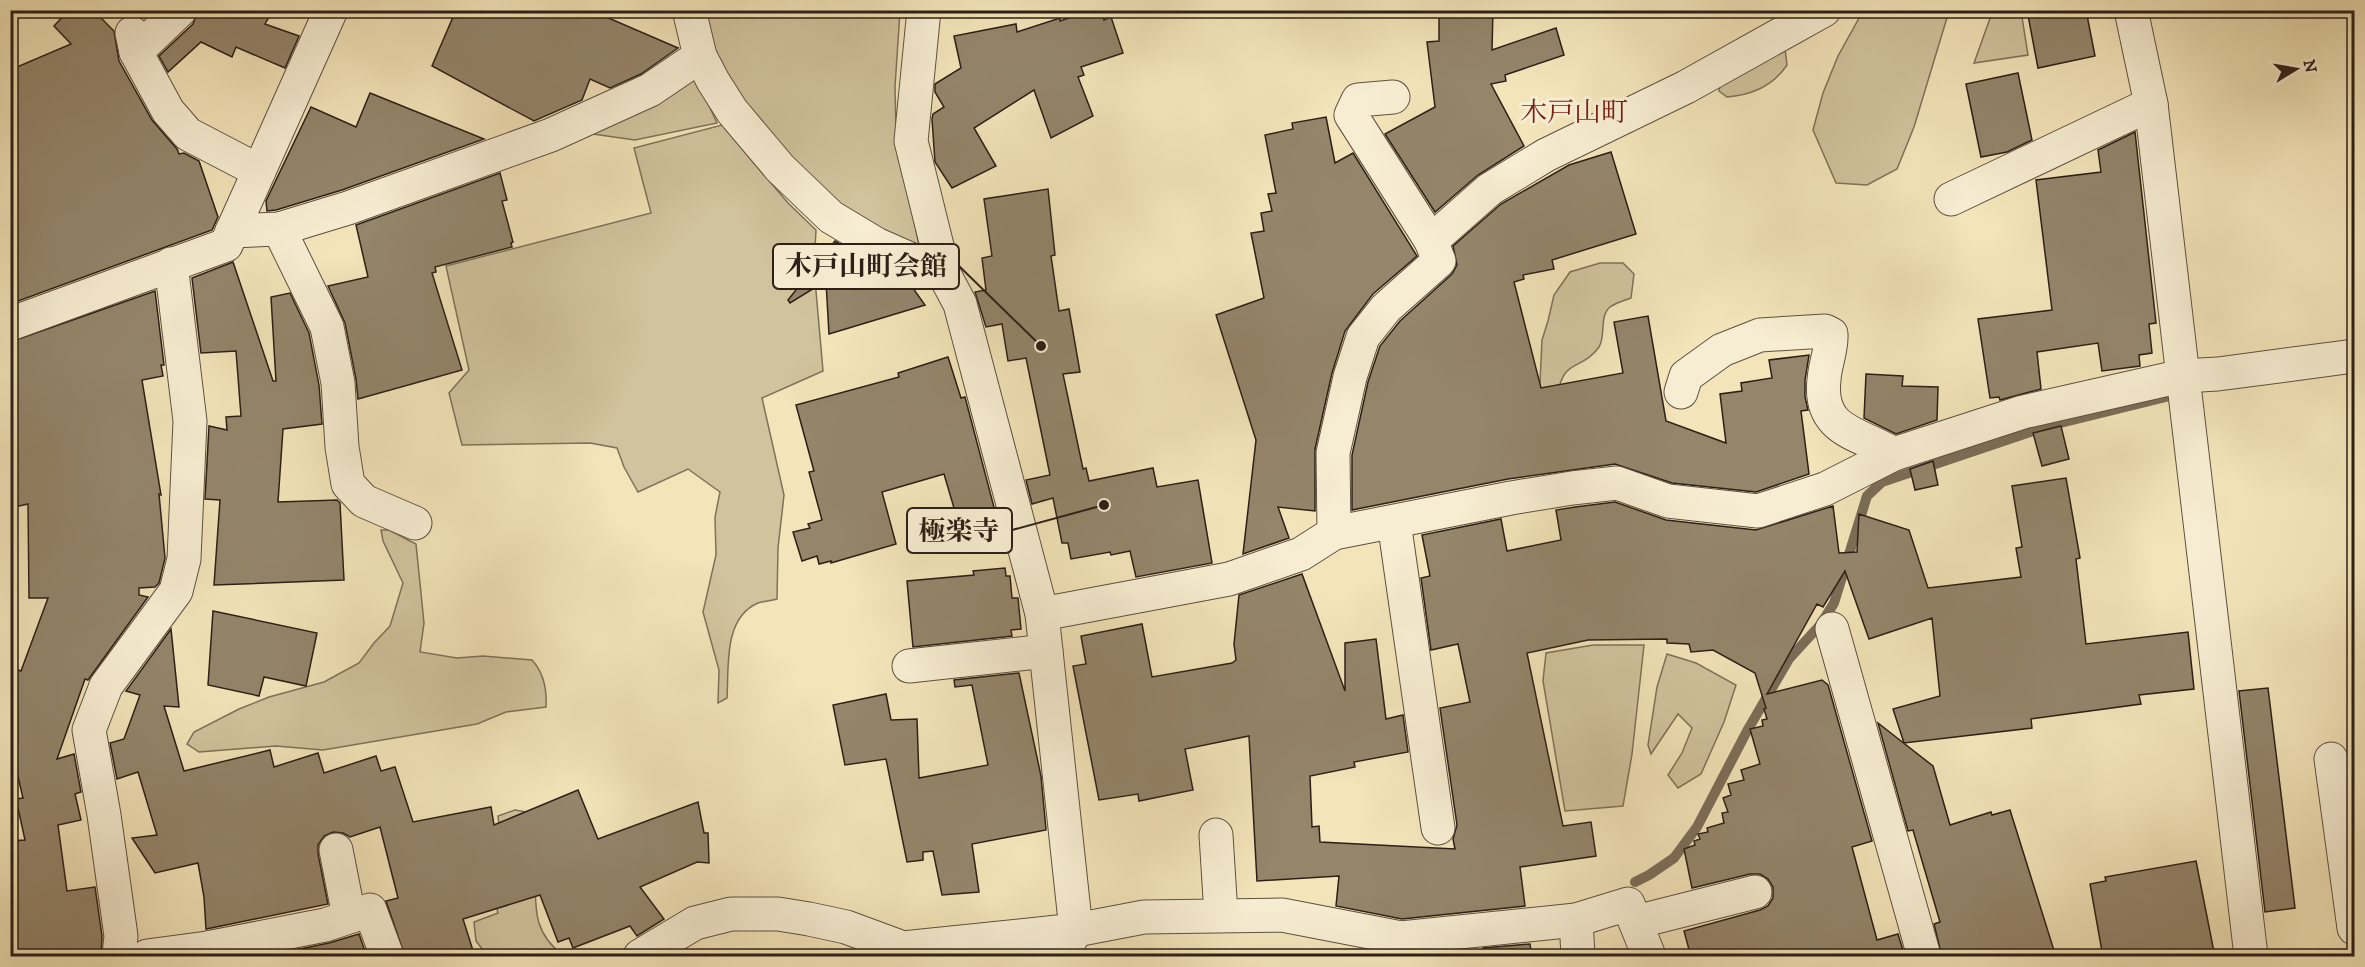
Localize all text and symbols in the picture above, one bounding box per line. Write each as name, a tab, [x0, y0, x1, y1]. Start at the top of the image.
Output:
north arrow	[2266, 39, 2326, 99]
text: N	[2299, 58, 2321, 75]
district label: 木戸山町	[1520, 96, 1628, 130]
callout: 木戸山町会館	[773, 244, 959, 289]
text: 木戸山町会館	[785, 250, 947, 284]
callout: 極楽寺	[907, 508, 1012, 553]
text: 極楽寺	[919, 515, 1000, 549]

